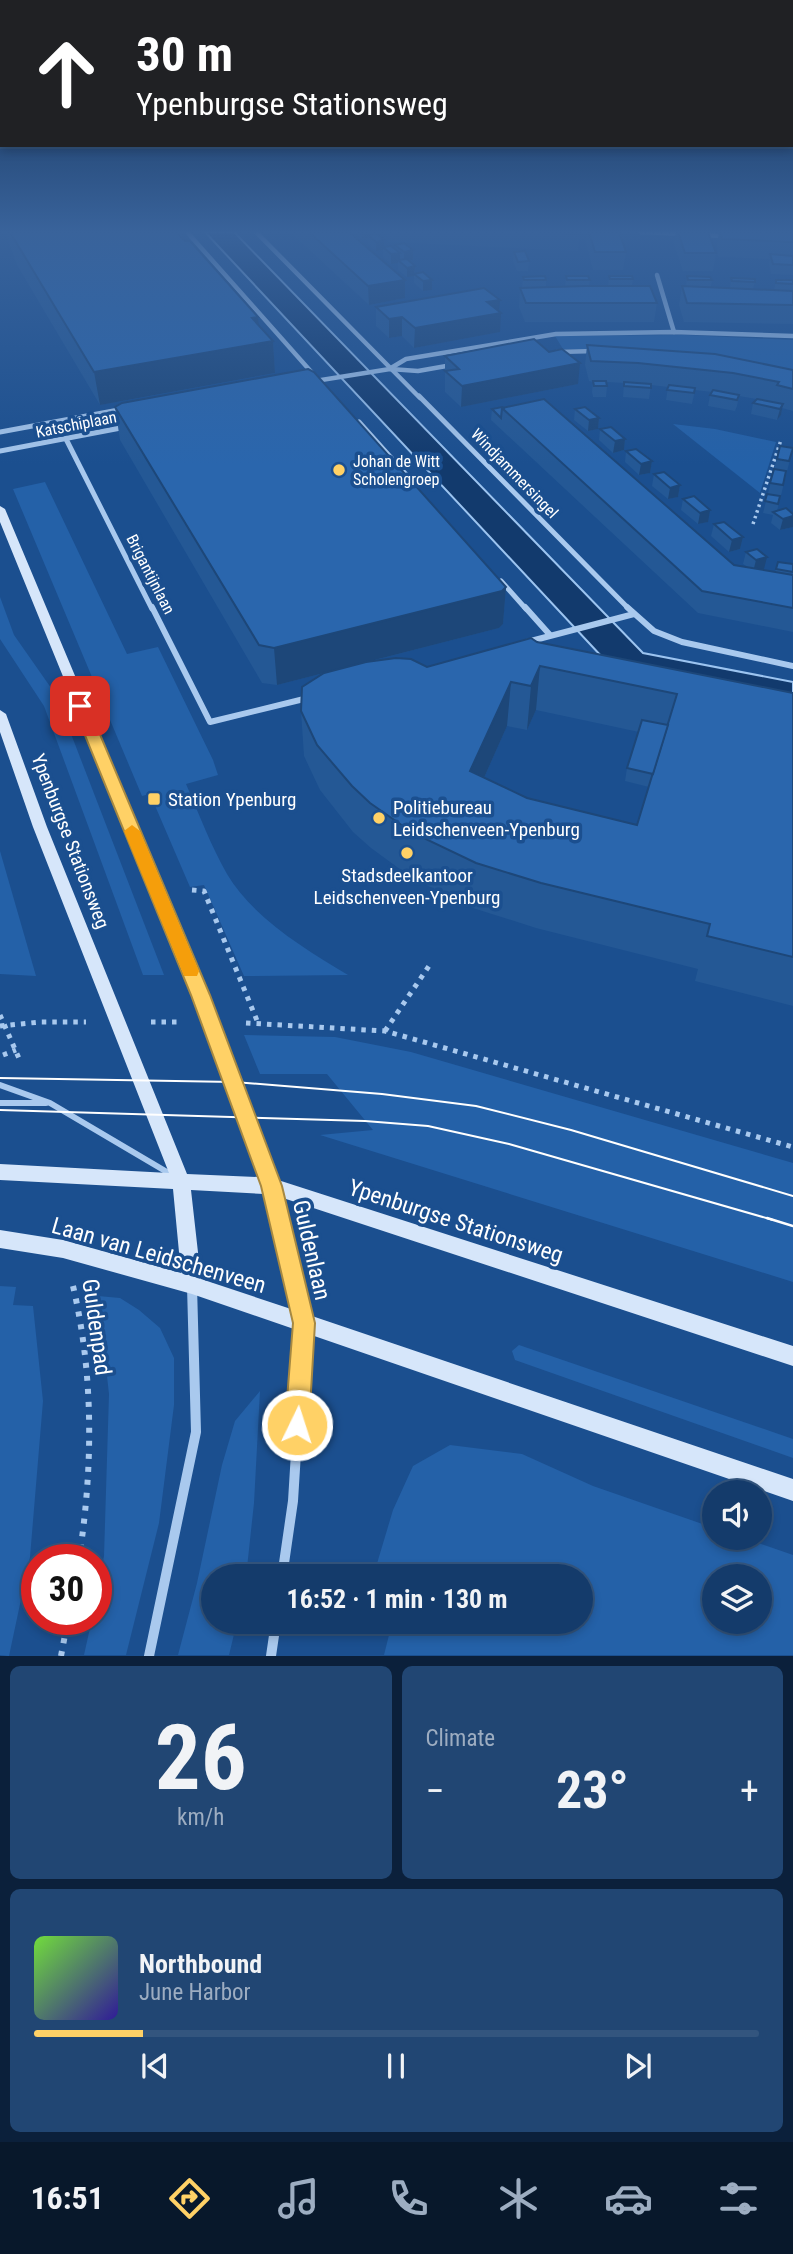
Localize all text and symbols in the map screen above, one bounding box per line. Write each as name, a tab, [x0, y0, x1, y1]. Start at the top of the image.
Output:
text: 30 m	[136, 26, 233, 83]
icon: ahead	[21, 28, 112, 119]
text: Ypenburgse Stationsweg	[136, 85, 448, 123]
street label: Katschiplaan	[34, 407, 118, 442]
street label: Windjammersingel	[467, 425, 562, 522]
place label: Johan de Witt Scholengroep	[353, 452, 440, 489]
marker: Johan de Witt Scholengroep	[331, 462, 347, 478]
street label: Brigantijnlaan	[122, 531, 179, 617]
pin	[50, 676, 110, 736]
icon: arrive	[61, 687, 99, 725]
street label: Ypenburgse Stationsweg	[27, 751, 114, 932]
place label: Station Ypenburg	[168, 788, 296, 811]
marker: Station Ypenburg	[146, 791, 162, 807]
place label: Politiebureau Leidschenveen-Ypenburg	[393, 796, 580, 841]
marker: Politiebureau Leidschenveen-Ypenburg	[371, 810, 387, 826]
marker: Stadsdeelkantoor Leidschenveen-Ypenburg	[399, 845, 415, 861]
place label: Stadsdeelkantoor Leidschenveen-Ypenburg	[314, 864, 500, 909]
street label: Ypenburgse Stationsweg	[345, 1174, 567, 1269]
street label: Guldenlaan	[287, 1197, 336, 1303]
street label: Laan van Leidschenveen	[49, 1212, 269, 1299]
street label: Guldenpad	[76, 1277, 117, 1377]
position arrow	[260, 1388, 334, 1462]
map controls	[702, 1480, 772, 1634]
button: sound	[702, 1480, 772, 1550]
speed limit sign: 30	[21, 1544, 112, 1635]
button: layers	[702, 1564, 772, 1634]
text: 16:52 · 1 min · 130 m	[287, 1584, 507, 1614]
text: 26	[155, 1705, 247, 1811]
text: Climate	[426, 1725, 495, 1752]
text: 23°	[556, 1760, 629, 1821]
text: −	[426, 1769, 445, 1813]
text: +	[740, 1769, 759, 1813]
text: km/h	[177, 1804, 224, 1831]
text: Northbound	[139, 1949, 262, 1979]
text: June Harbor	[139, 1979, 251, 2006]
icon: previous	[136, 2047, 174, 2085]
icon: pause	[377, 2047, 415, 2085]
icon: next	[619, 2047, 657, 2085]
icon: directions	[165, 2174, 214, 2223]
icon: music	[274, 2174, 323, 2223]
icon: phone	[384, 2174, 433, 2223]
icon: climate	[494, 2174, 543, 2223]
icon: car	[604, 2174, 653, 2223]
icon: filters	[714, 2174, 763, 2223]
text: 16:51	[30, 2179, 104, 2217]

